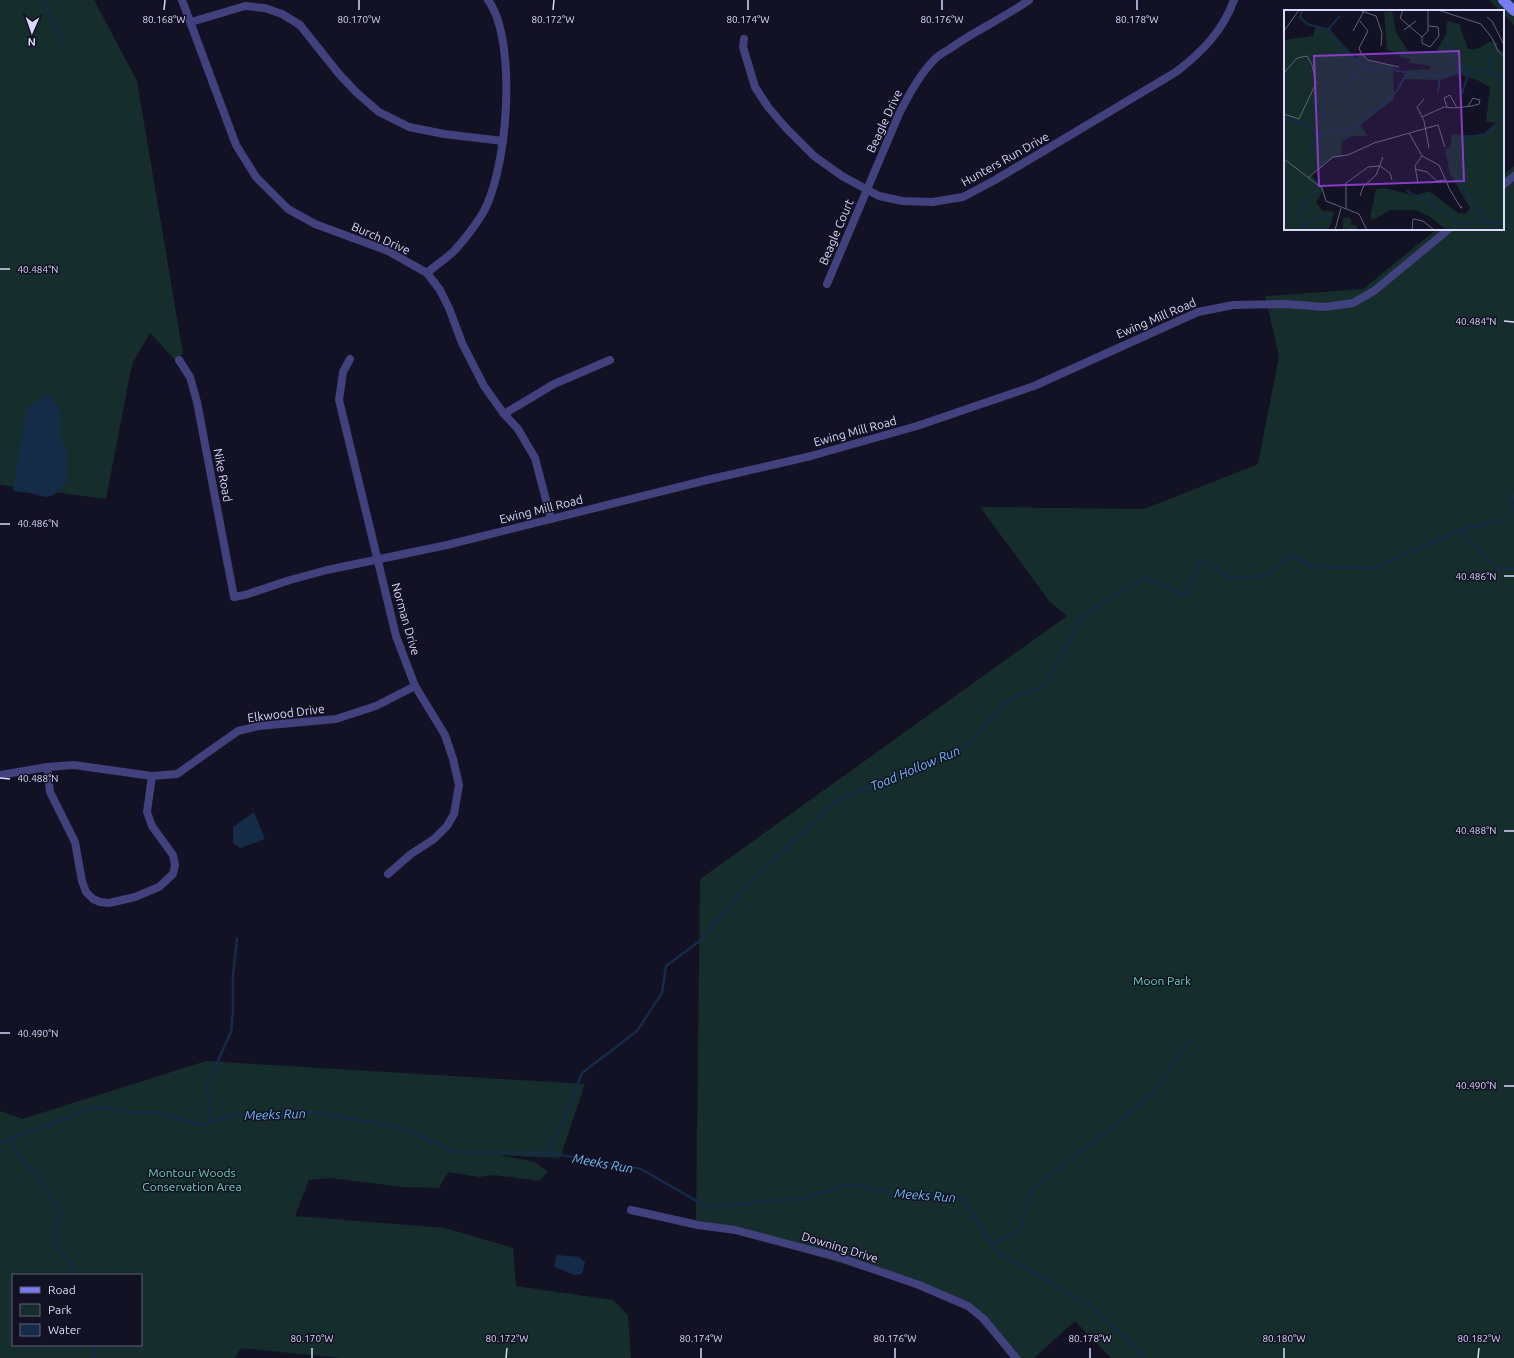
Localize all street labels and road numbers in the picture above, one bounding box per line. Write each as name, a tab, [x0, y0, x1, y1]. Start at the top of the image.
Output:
street label: Beagle Drive	[864, 87, 904, 155]
street label: Hunters Run Drive	[959, 130, 1051, 188]
street label: Beagle Court	[816, 197, 856, 267]
street label: Burch Drive	[350, 219, 412, 257]
street label: Ewing Mill Road	[1114, 295, 1198, 341]
street label: Ewing Mill Road	[812, 414, 898, 448]
street label: Nike Road	[211, 447, 235, 503]
street label: Ewing Mill Road	[498, 492, 584, 526]
street label: Norman Drive	[389, 581, 423, 657]
street label: Elkwood Drive	[247, 702, 325, 724]
street label: Downing Drive	[800, 1229, 880, 1265]

